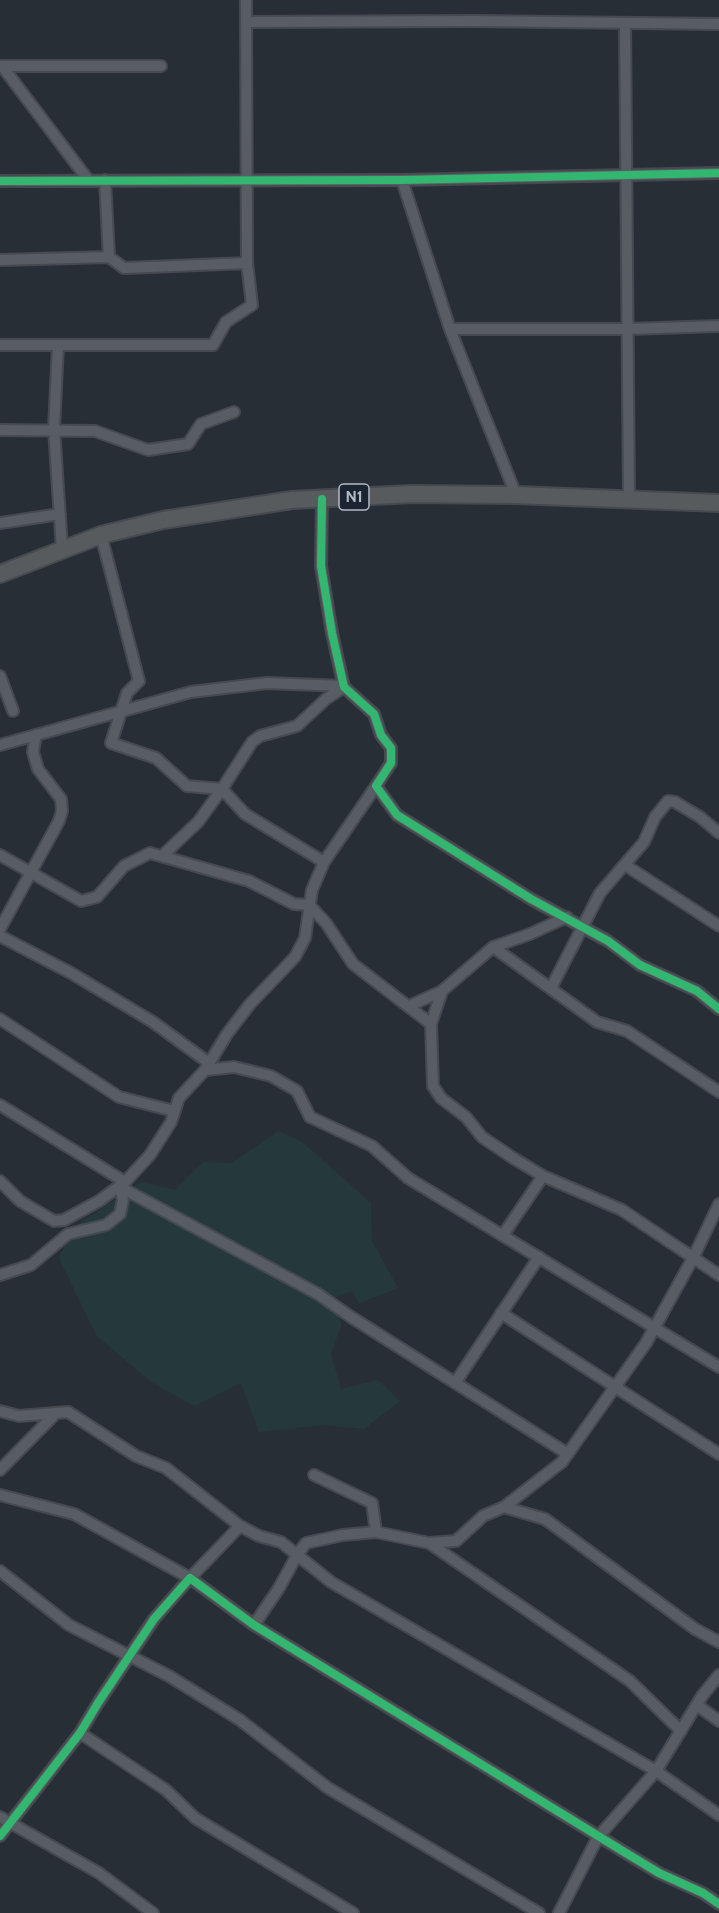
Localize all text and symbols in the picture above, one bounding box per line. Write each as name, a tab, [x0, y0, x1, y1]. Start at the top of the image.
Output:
road number: N1	[339, 484, 369, 510]

